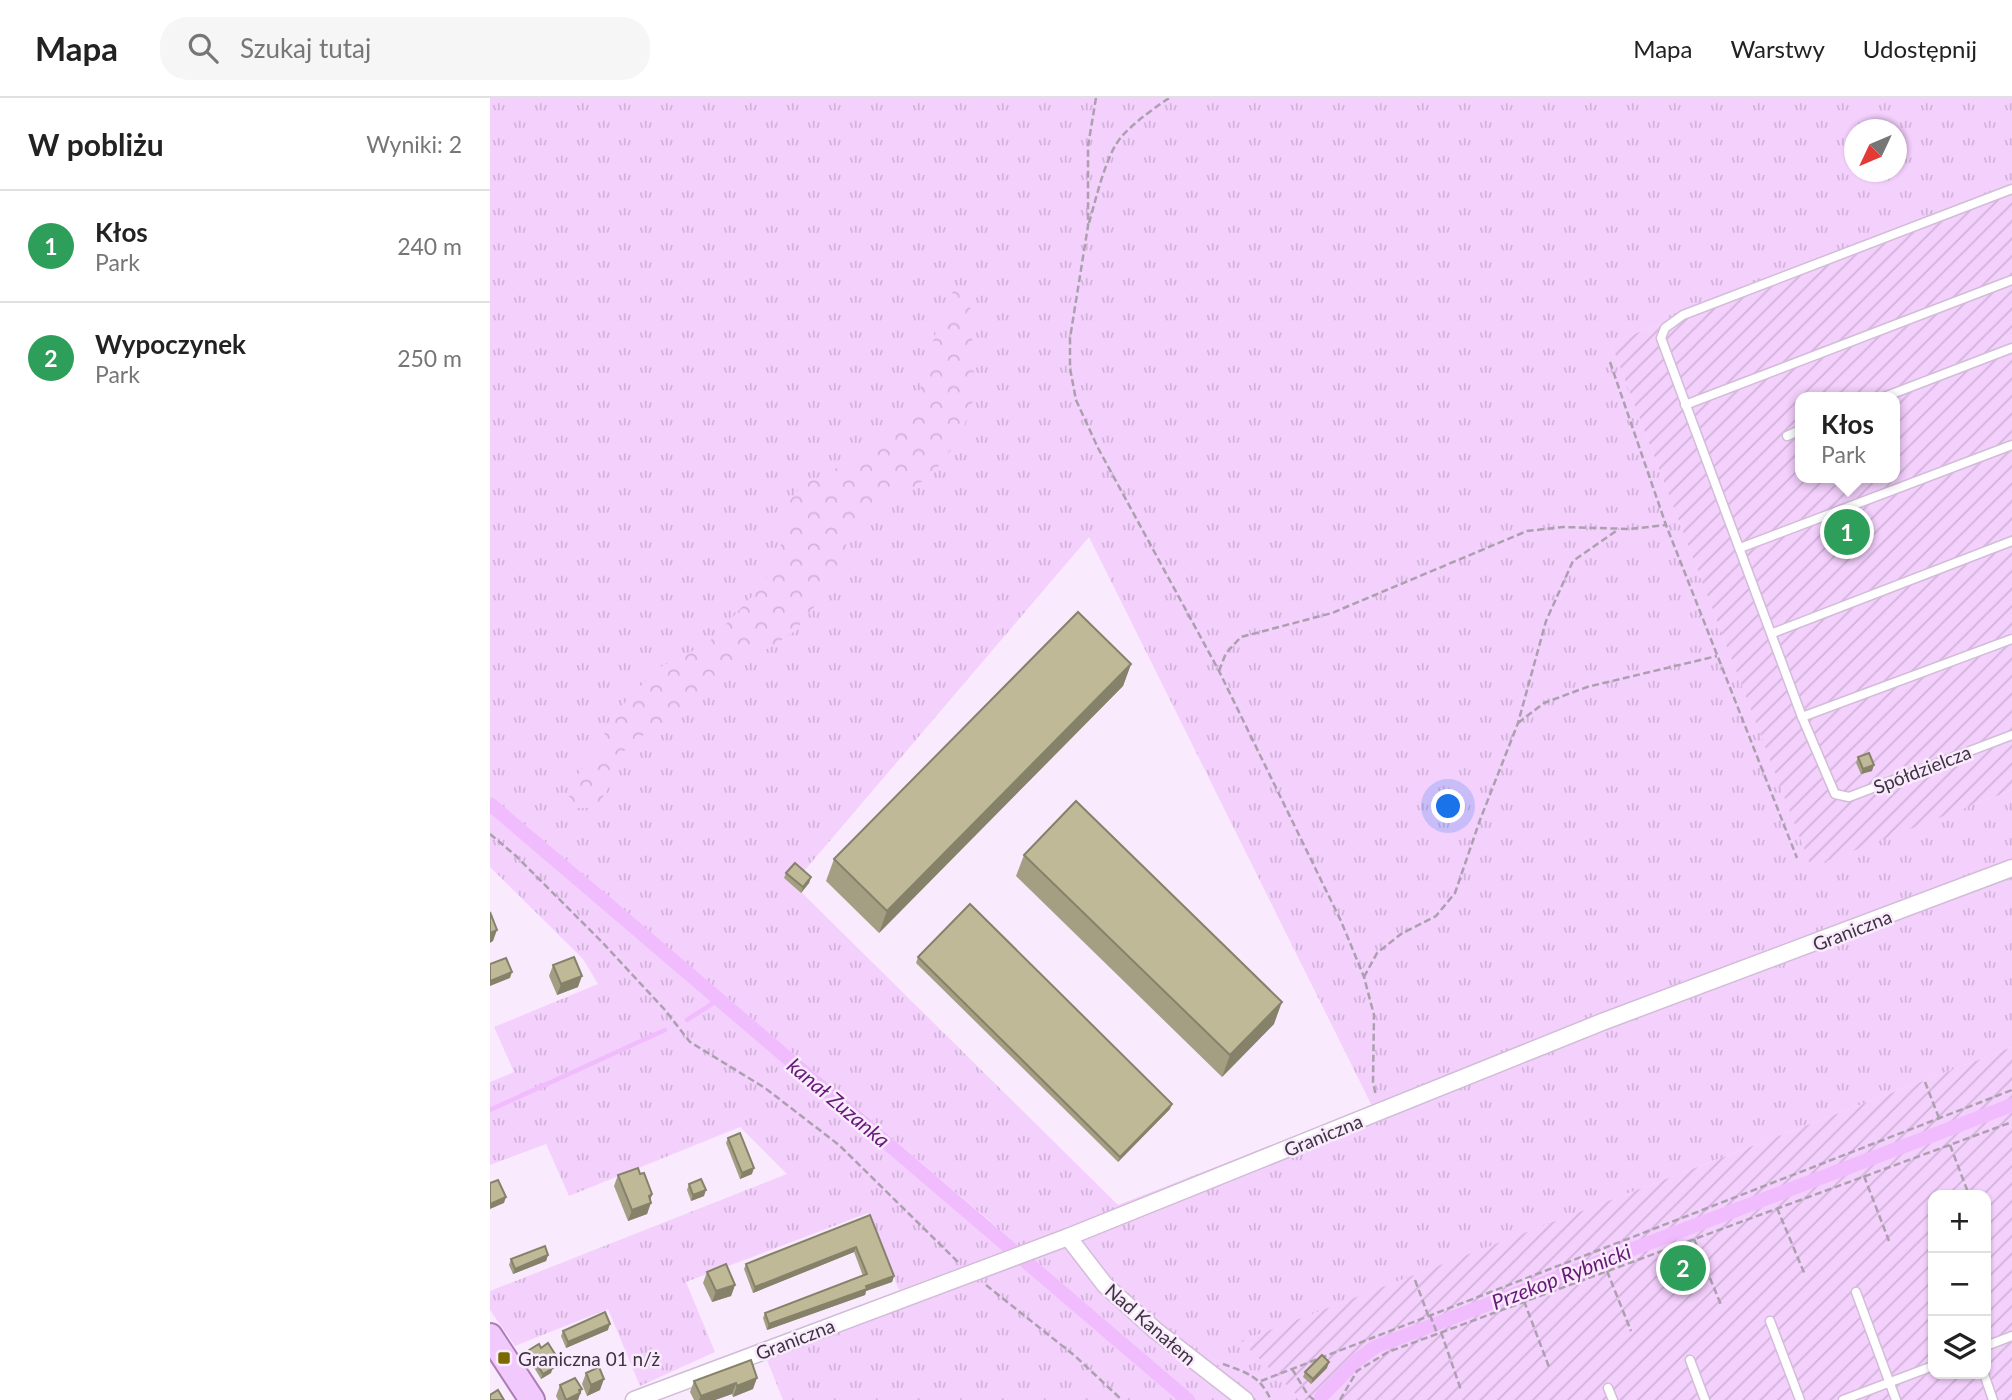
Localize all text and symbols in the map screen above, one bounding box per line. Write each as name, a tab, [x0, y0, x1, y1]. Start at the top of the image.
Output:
search box	[160, 17, 650, 80]
text: Mapa	[35, 28, 118, 68]
icon: search	[184, 29, 222, 67]
text: Szukaj tutaj	[240, 32, 371, 64]
text: Mapa	[1633, 34, 1692, 63]
text: Warstwy	[1730, 34, 1825, 63]
text: Udostępnij	[1863, 34, 1977, 63]
north arrow	[1844, 119, 1907, 182]
text: W pobliżu	[28, 126, 164, 162]
text: Wyniki: 2	[366, 130, 462, 158]
text: Kłos	[95, 216, 148, 248]
text: 1	[44, 232, 58, 260]
text: 240 m	[397, 232, 462, 260]
text: Park	[95, 248, 140, 276]
text: Wypoczynek	[95, 328, 246, 360]
text: 2	[44, 344, 58, 372]
text: 250 m	[397, 344, 462, 372]
text: Park	[95, 360, 140, 388]
popup	[1795, 392, 1900, 483]
text: Kłos	[1821, 408, 1874, 440]
text: Park	[1821, 440, 1866, 468]
pin: 1	[1824, 506, 1870, 558]
street label: Spółdzielcza	[1870, 740, 1974, 798]
your location	[1431, 789, 1465, 823]
street label: Graniczna	[1809, 904, 1895, 956]
water label: kanał Zuzanka	[783, 1052, 895, 1152]
street label: Graniczna	[1280, 1109, 1366, 1161]
map controls	[1928, 1190, 1991, 1379]
button: +	[1928, 1190, 1991, 1253]
water label: Przekop Rybnicki	[1488, 1238, 1634, 1314]
pin: 2	[1660, 1242, 1706, 1294]
button: −	[1928, 1253, 1991, 1316]
street label: Nad Kanałem	[1101, 1278, 1201, 1370]
street label: Graniczna	[752, 1313, 838, 1365]
button: layers	[1928, 1316, 1991, 1379]
place label: Graniczna 01 n/ż	[518, 1347, 660, 1370]
marker: Graniczna 01 n/ż	[496, 1350, 512, 1366]

